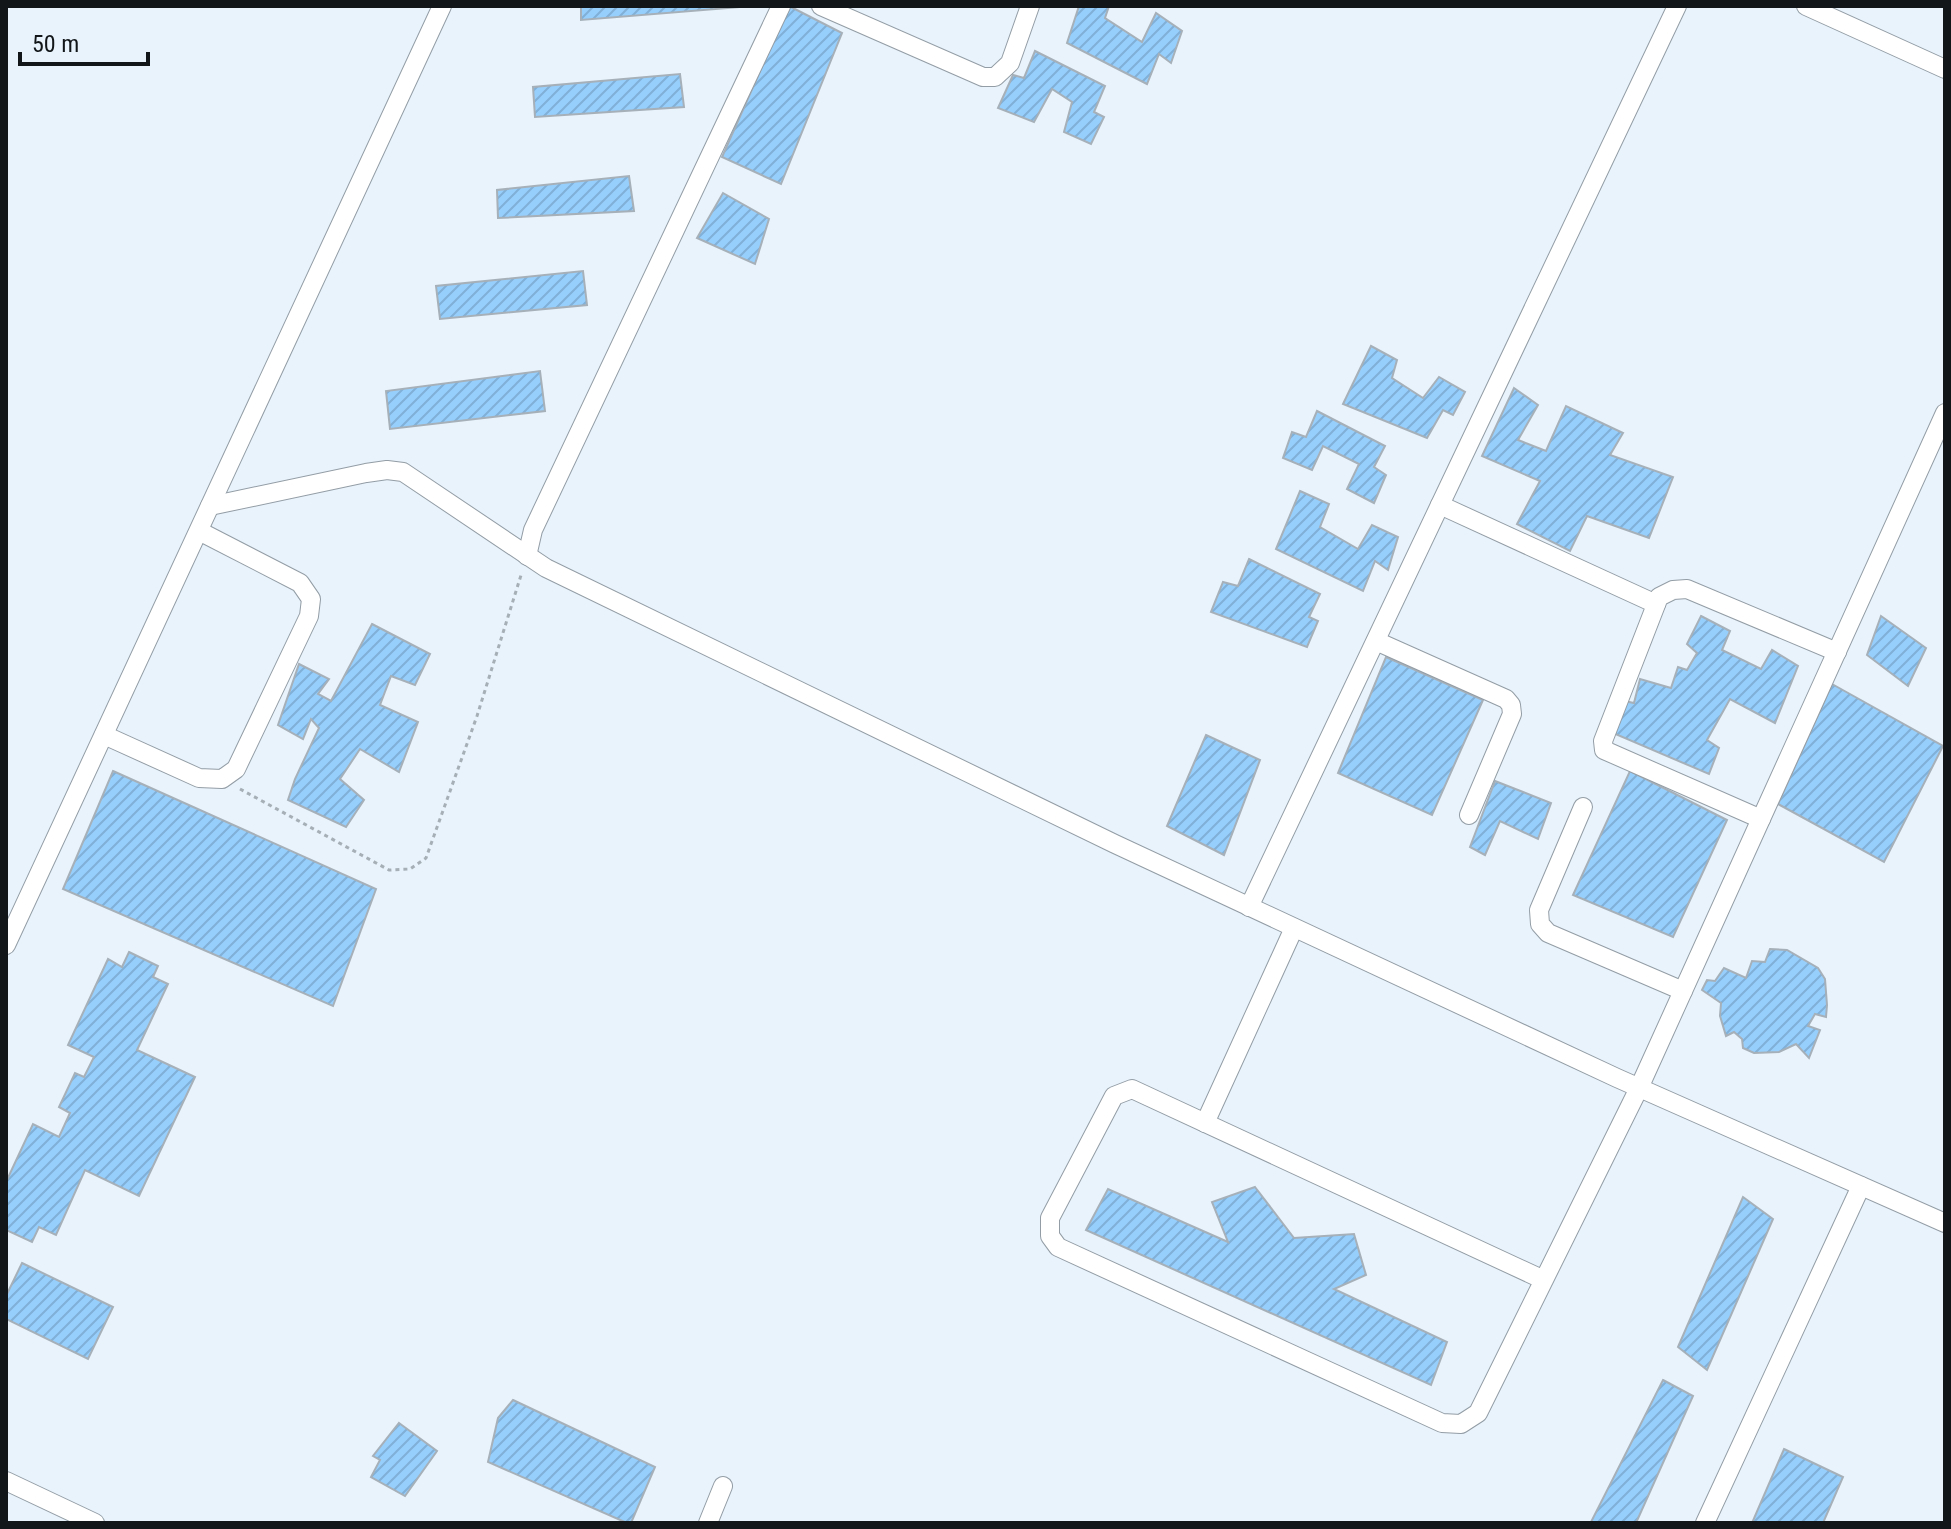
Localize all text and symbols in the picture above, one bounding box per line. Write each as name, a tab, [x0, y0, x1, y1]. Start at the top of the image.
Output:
scale bar	[20, 16, 148, 66]
text: 50 m	[32, 30, 79, 58]

